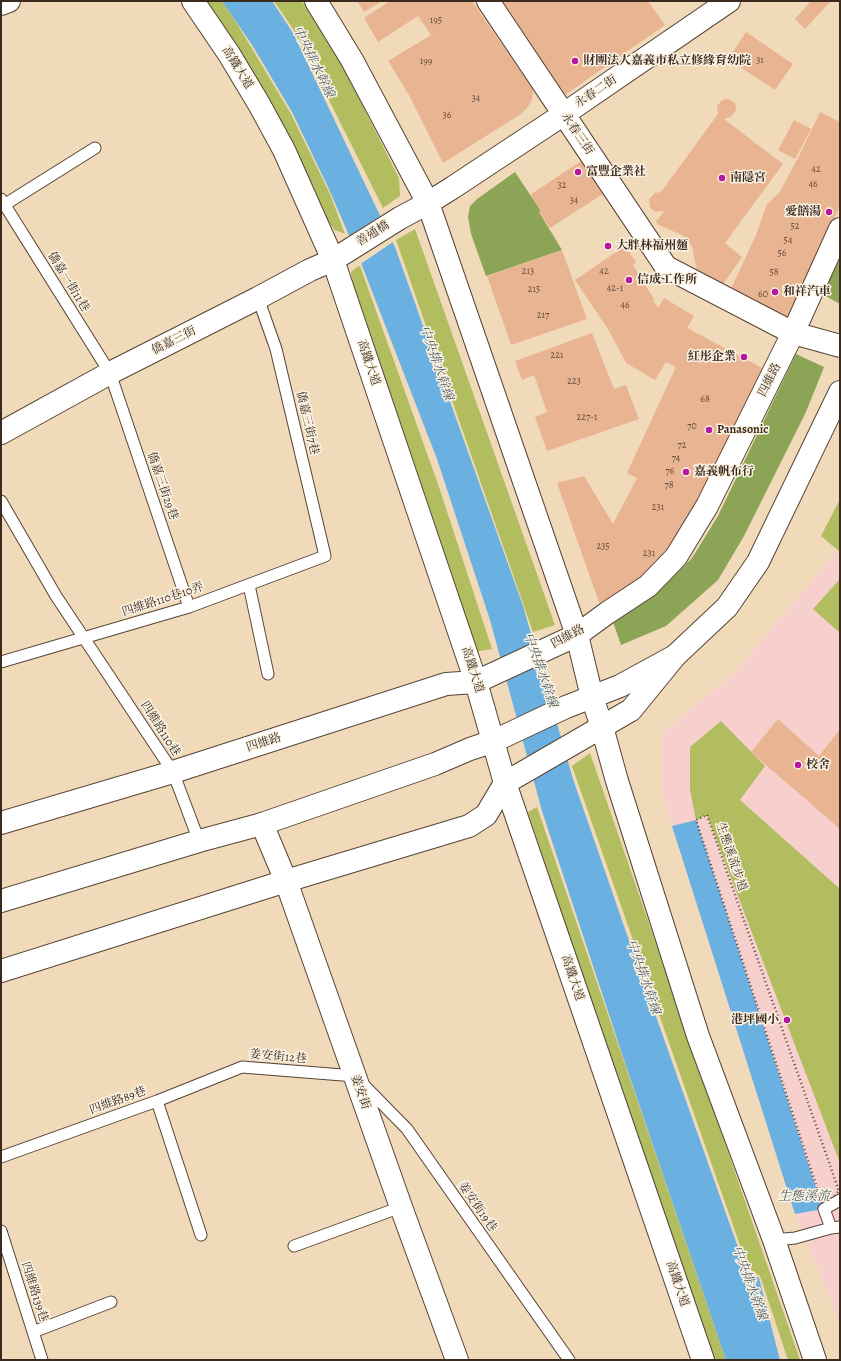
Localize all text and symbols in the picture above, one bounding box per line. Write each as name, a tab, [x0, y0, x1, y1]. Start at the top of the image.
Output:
house number: 195	[430, 15, 442, 27]
water label: 中央排水幹線	[289, 24, 337, 100]
street label: 高鐵大道	[218, 44, 256, 92]
place label: 財團法人嘉義市私立修緣育幼院	[583, 54, 751, 68]
house number: 31	[756, 55, 764, 67]
house number: 199	[420, 56, 432, 68]
marker: 財團法人嘉義市私立修緣育幼院	[570, 56, 580, 66]
street label: 永春二街	[572, 73, 620, 111]
house number: 34	[472, 93, 480, 105]
house number: 36	[443, 110, 451, 122]
street label: 永春三街	[558, 110, 596, 158]
house number: 42	[811, 164, 821, 176]
place label: 富豐企業社	[586, 165, 646, 179]
marker: 富豐企業社	[573, 167, 583, 177]
place label: 南隱宮	[730, 171, 766, 185]
marker: 南隱宮	[717, 173, 727, 183]
house number: 46	[808, 179, 818, 191]
house number: 32	[558, 180, 566, 192]
house number: 34	[570, 195, 578, 207]
place label: 愛饍湯	[785, 205, 821, 219]
marker: 愛饍湯	[824, 207, 834, 217]
street label: 善通橋	[354, 218, 392, 250]
house number: 52	[790, 221, 800, 233]
house number: 54	[784, 235, 792, 247]
place label: 大胖林福州麵	[616, 239, 688, 253]
marker: 大胖林福州麵	[603, 241, 613, 251]
house number: 56	[778, 248, 786, 260]
street label: 僑嘉一街11巷	[44, 249, 92, 315]
house number: 213	[522, 266, 534, 278]
house number: 42	[599, 266, 609, 278]
house number: 58	[769, 267, 779, 279]
place label: 信成工作所	[637, 273, 697, 287]
marker: 信成工作所	[624, 275, 634, 285]
house number: 42-1	[607, 283, 623, 295]
house number: 215	[528, 284, 540, 296]
place label: 和祥汽車	[783, 285, 831, 299]
marker: 和祥汽車	[770, 287, 780, 297]
house number: 60	[758, 289, 768, 301]
house number: 46	[620, 300, 630, 312]
house number: 217	[537, 310, 549, 322]
street label: 僑嘉三街	[149, 324, 199, 358]
water label: 中央排水幹線	[416, 324, 456, 402]
street label: 高鐵大道	[353, 338, 383, 388]
house number: 221	[551, 350, 563, 362]
place label: 紅彤企業	[688, 350, 736, 364]
marker: 紅彤企業	[739, 352, 749, 362]
street label: 四維路	[755, 361, 785, 399]
house number: 223	[567, 376, 581, 388]
street label: 僑嘉三街7巷	[293, 390, 321, 456]
house number: 68	[700, 394, 710, 406]
house number: 227-1	[577, 412, 597, 424]
house number: 70	[687, 421, 697, 433]
place label: Panasonic	[717, 423, 769, 437]
marker: Panasonic	[704, 425, 714, 435]
house number: 72	[678, 440, 686, 452]
street label: 僑嘉三街29巷	[144, 450, 180, 522]
house number: 74	[672, 453, 680, 465]
place label: 嘉義帆布行	[694, 465, 754, 479]
house number: 76	[666, 466, 674, 478]
marker: 嘉義帆布行	[681, 467, 691, 477]
house number: 78	[664, 480, 674, 492]
house number: 231	[652, 502, 664, 514]
house number: 235	[596, 541, 610, 553]
house number: 231	[643, 548, 655, 560]
street label: 四維路110巷10弄	[120, 580, 206, 620]
street label: 四維路	[549, 622, 587, 652]
water label: 中央排水幹線	[520, 631, 560, 709]
street label: 高鐵大道	[458, 645, 486, 695]
street label: 四維路110巷	[137, 699, 183, 759]
street label: 四維路	[245, 731, 283, 755]
place label: 校舍	[806, 758, 830, 772]
marker: 校舍	[793, 760, 803, 770]
street label: 生態溪流步道	[712, 821, 750, 893]
water label: 中央排水幹線	[623, 938, 663, 1016]
street label: 高鐵大道	[557, 953, 587, 1003]
place label: 港坪國小	[731, 1013, 779, 1027]
marker: 港坪國小	[782, 1015, 792, 1025]
street label: 姜安街12巷	[249, 1047, 307, 1067]
street label: 姜安街	[347, 1073, 373, 1111]
street label: 四維路89巷	[88, 1084, 148, 1118]
street label: 姜安街19巷	[455, 1179, 499, 1235]
water label: 生態溪流	[778, 1189, 830, 1205]
water label: 中央排水幹線	[728, 1244, 770, 1322]
street label: 高鐵大道	[662, 1259, 692, 1309]
street label: 四維路139巷	[17, 1260, 51, 1324]

